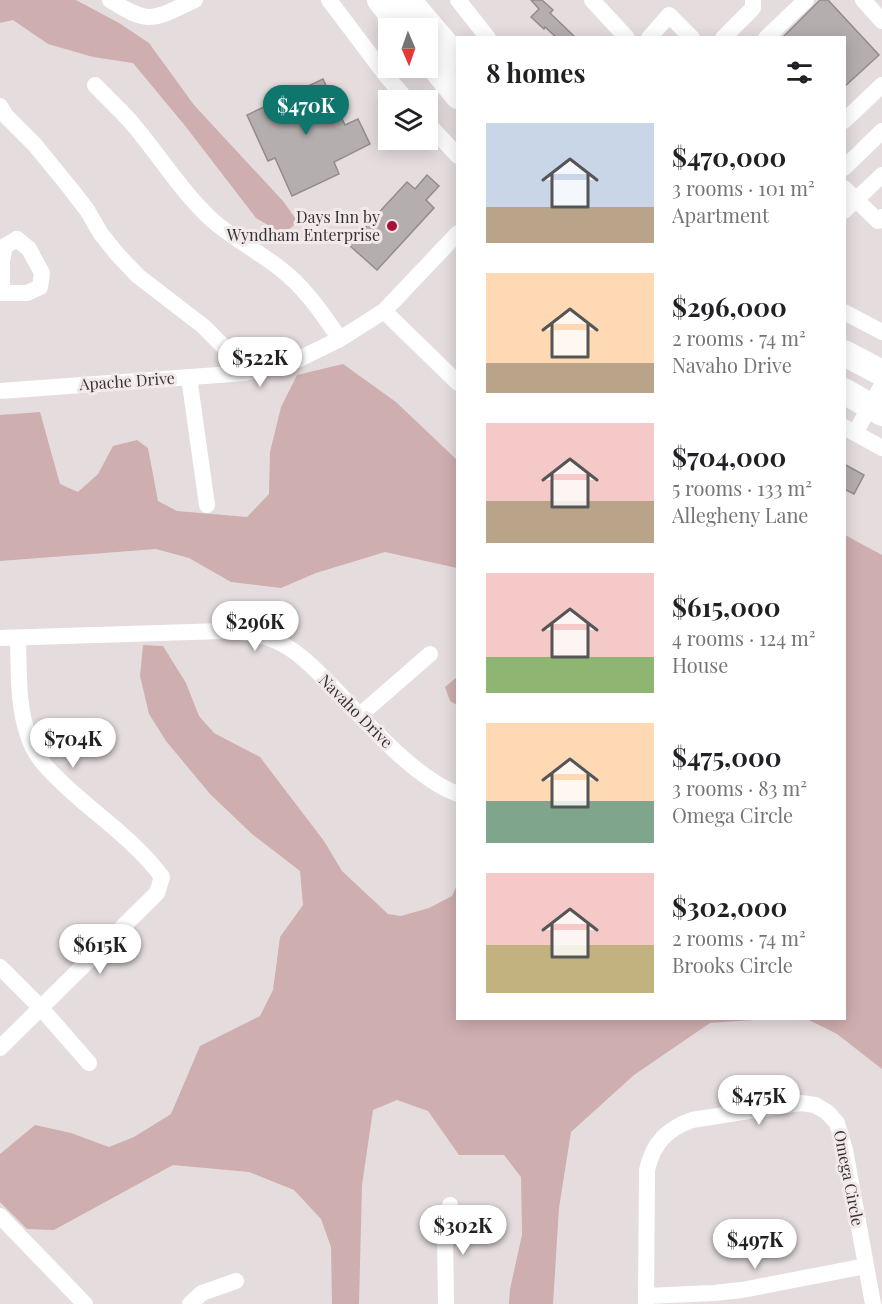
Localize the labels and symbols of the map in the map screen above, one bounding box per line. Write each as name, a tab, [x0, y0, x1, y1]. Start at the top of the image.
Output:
north arrow	[378, 18, 438, 78]
pin: $470K	[264, 85, 348, 136]
place label: Days Inn by Wyndham Enterprise	[226, 206, 380, 245]
marker: Days Inn by Wyndham Enterprise	[385, 219, 399, 233]
pin: $522K	[218, 337, 302, 388]
street label: Apache Drive	[77, 367, 175, 394]
pin: $296K	[213, 601, 297, 652]
street label: Navaho Drive	[315, 669, 398, 752]
pin: $704K	[31, 718, 115, 769]
pin: $615K	[58, 924, 142, 975]
pin: $475K	[717, 1075, 801, 1126]
street label: Omega Circle	[830, 1128, 869, 1228]
pin: $302K	[421, 1205, 505, 1256]
pin: $497K	[713, 1219, 797, 1270]

